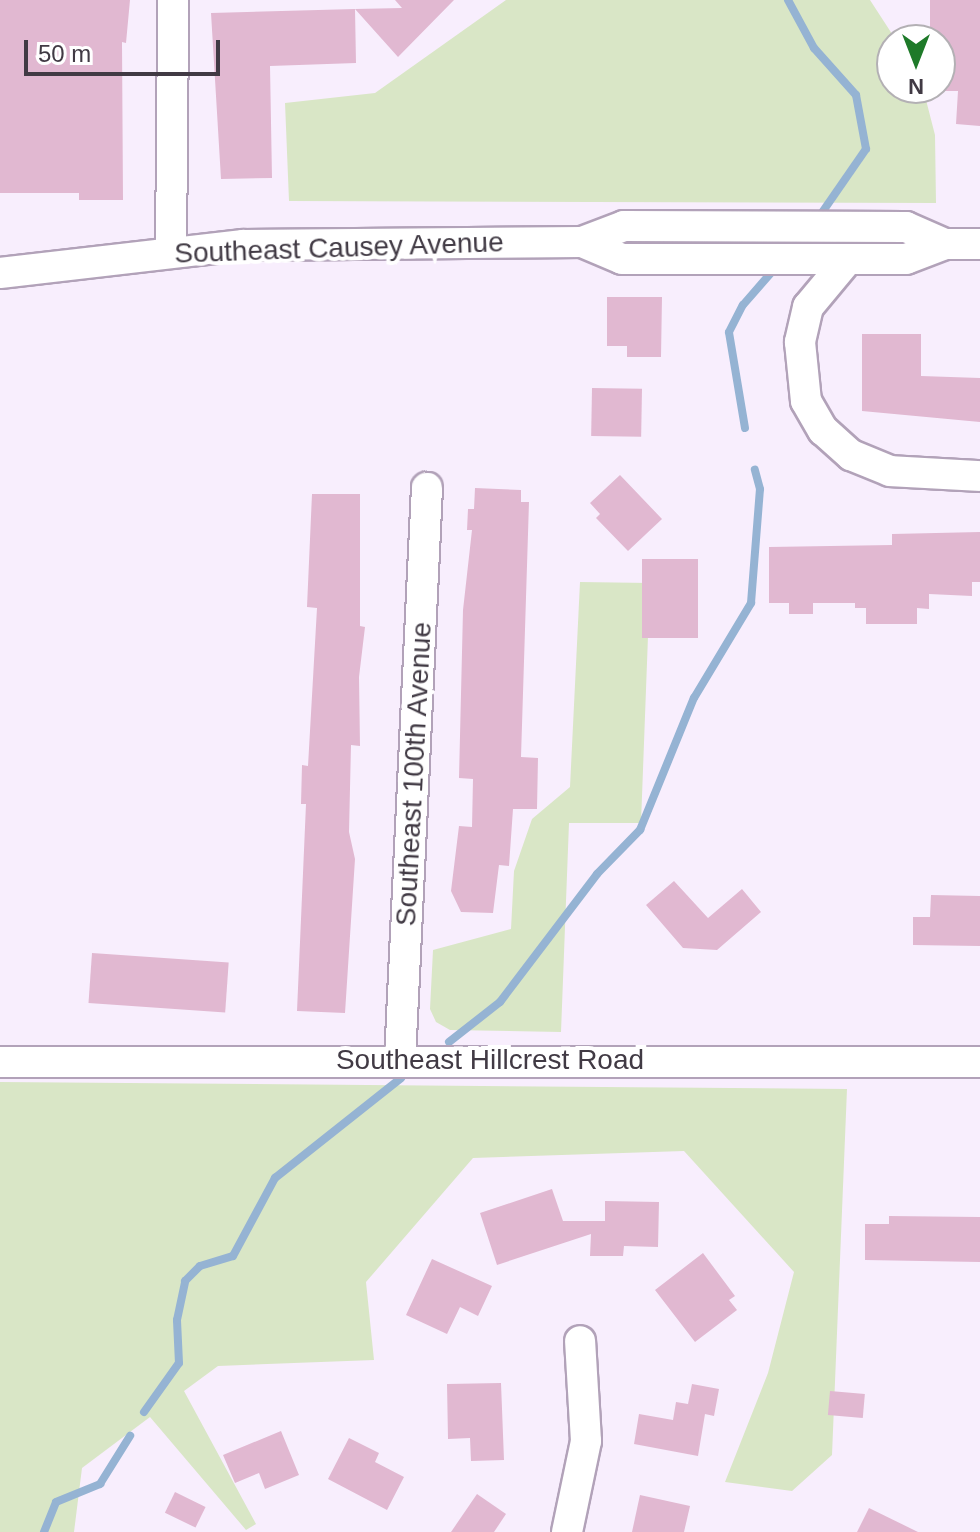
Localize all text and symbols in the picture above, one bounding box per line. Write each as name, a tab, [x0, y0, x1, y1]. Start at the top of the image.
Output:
scale bar	[28, 24, 224, 74]
north arrow	[876, 24, 956, 104]
text: 50 m	[38, 40, 91, 67]
text: N	[908, 74, 924, 99]
street label: Southeast Causey Avenue	[173, 225, 505, 271]
street label: Southeast 100th Avenue	[389, 620, 439, 928]
street label: Southeast Hillcrest Road	[336, 1043, 644, 1077]

